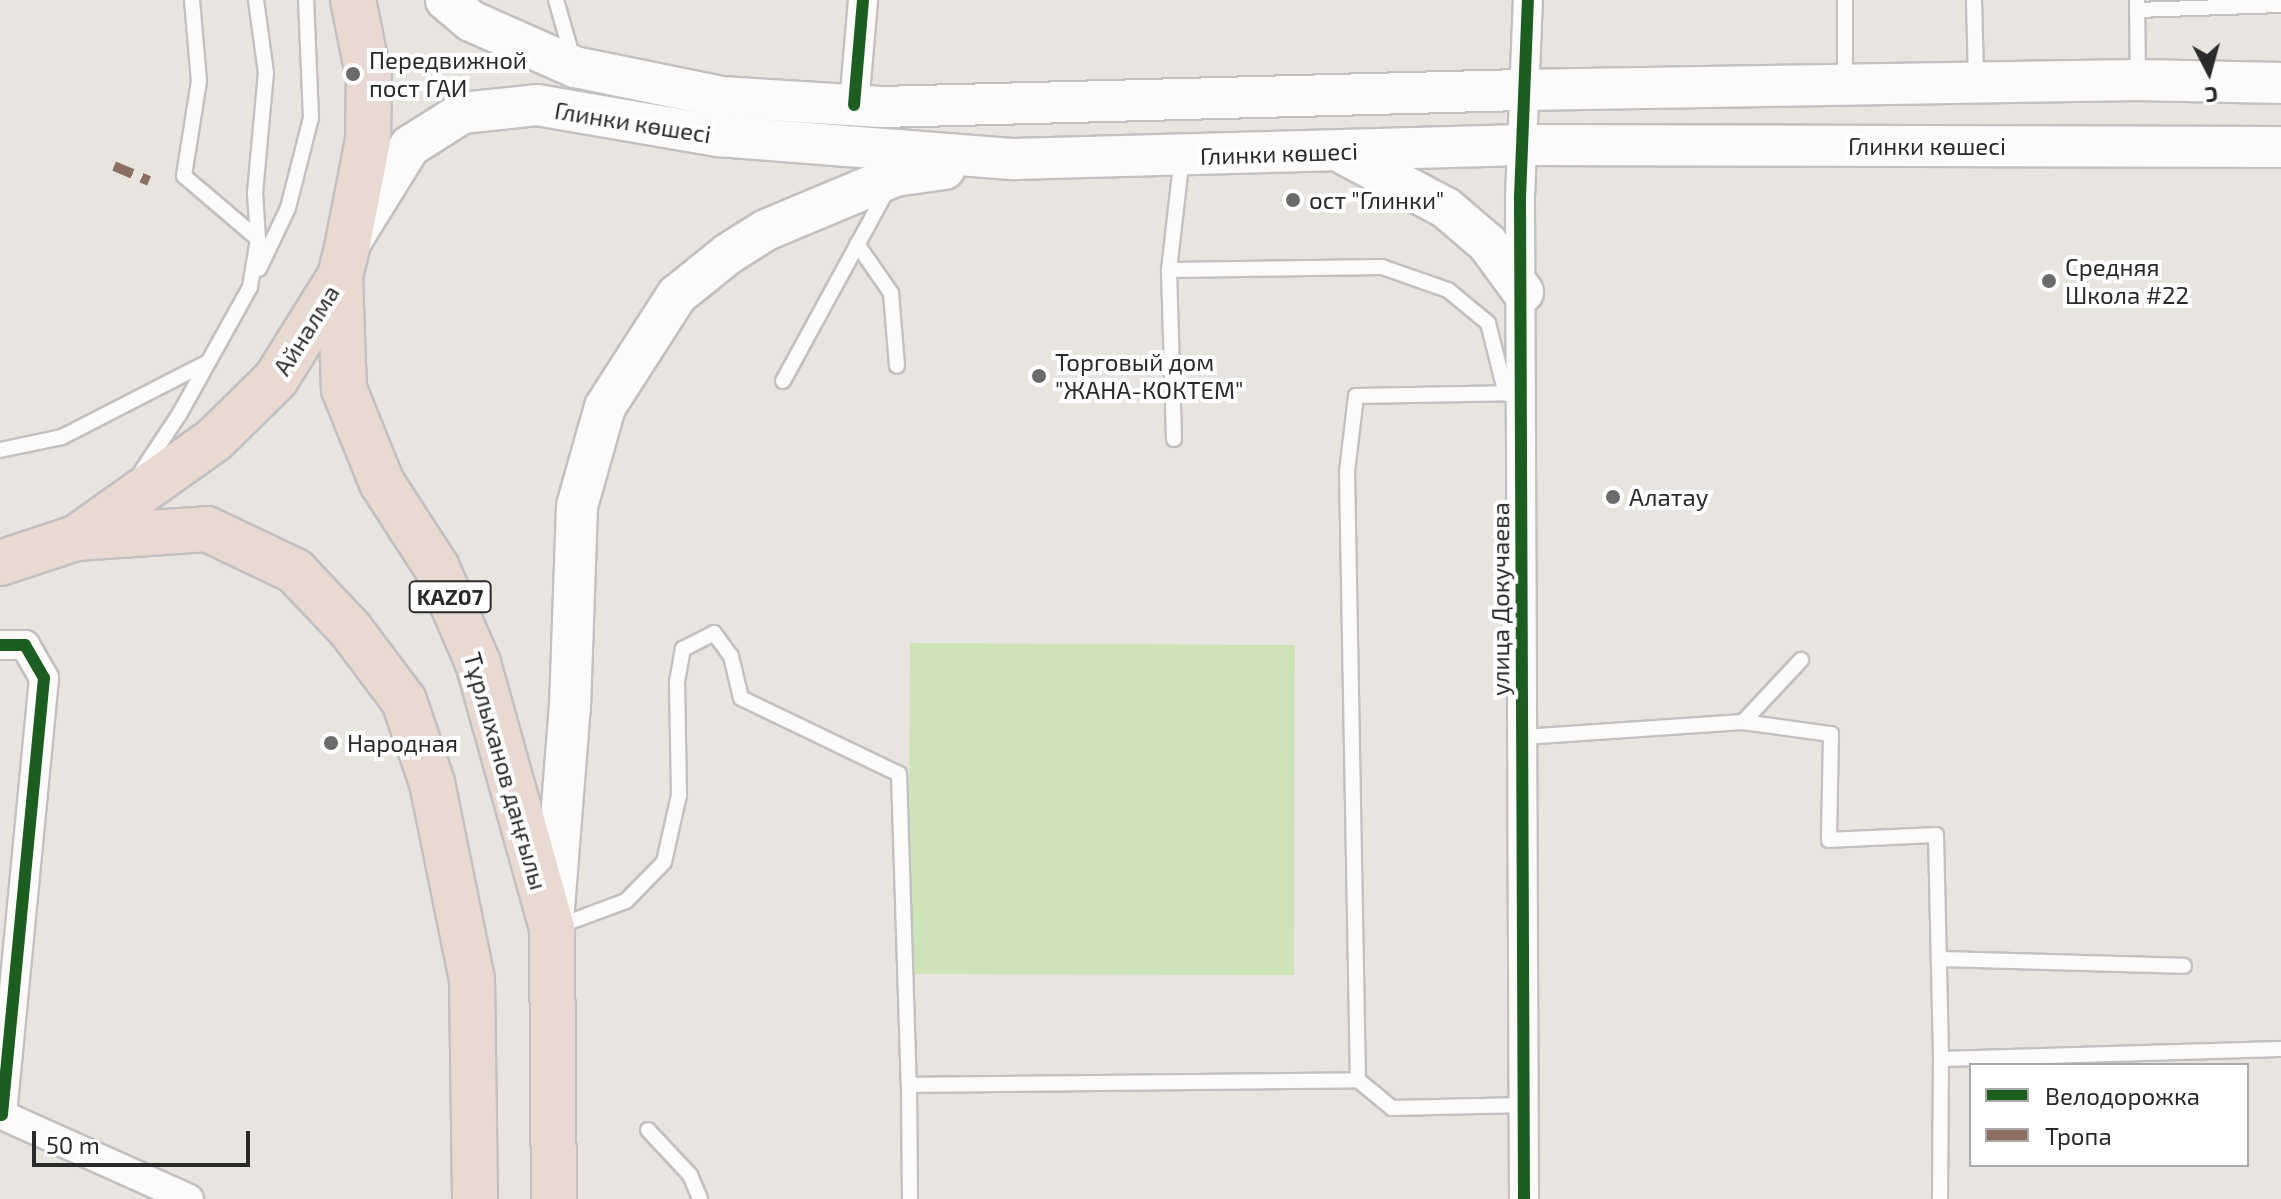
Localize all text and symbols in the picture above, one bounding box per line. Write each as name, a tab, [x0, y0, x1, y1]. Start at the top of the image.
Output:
north arrow	[2169, 32, 2249, 112]
place label: Передвижной пост ГАИ	[369, 46, 527, 102]
marker: Передвижной пост ГАИ	[344, 65, 362, 83]
text: С	[2204, 82, 2219, 109]
street label: Глинки көшесі	[553, 95, 713, 149]
street label: Глинки көшесі	[1848, 132, 2006, 160]
street label: Глинки көшесі	[1199, 136, 1359, 170]
place label: ост "Глинки"	[1309, 186, 1445, 214]
marker: ост "Глинки"	[1284, 191, 1302, 209]
place label: Средняя Школа #22	[2065, 253, 2189, 309]
marker: Средняя Школа #22	[2040, 272, 2058, 290]
street label: Айналма	[267, 280, 345, 380]
place label: Торговый дом "ЖАНА-КОКТЕМ"	[1055, 348, 1243, 404]
marker: Торговый дом "ЖАНА-КОКТЕМ"	[1030, 367, 1048, 385]
place label: Алатау	[1629, 483, 1708, 511]
marker: Алатау	[1604, 488, 1622, 506]
street label: улица Докучаева	[1486, 502, 1514, 696]
road number: KAZ07	[408, 579, 492, 615]
street label: Тұрлыханов даңғылы	[458, 649, 554, 893]
place label: Народная	[347, 729, 458, 757]
marker: Народная	[322, 734, 340, 752]
legend	[1969, 1063, 2249, 1167]
text: Велодорожка	[2045, 1081, 2200, 1110]
scale bar	[36, 1115, 254, 1165]
text: Тропа	[2045, 1121, 2112, 1150]
text: 50 m	[46, 1130, 100, 1159]

